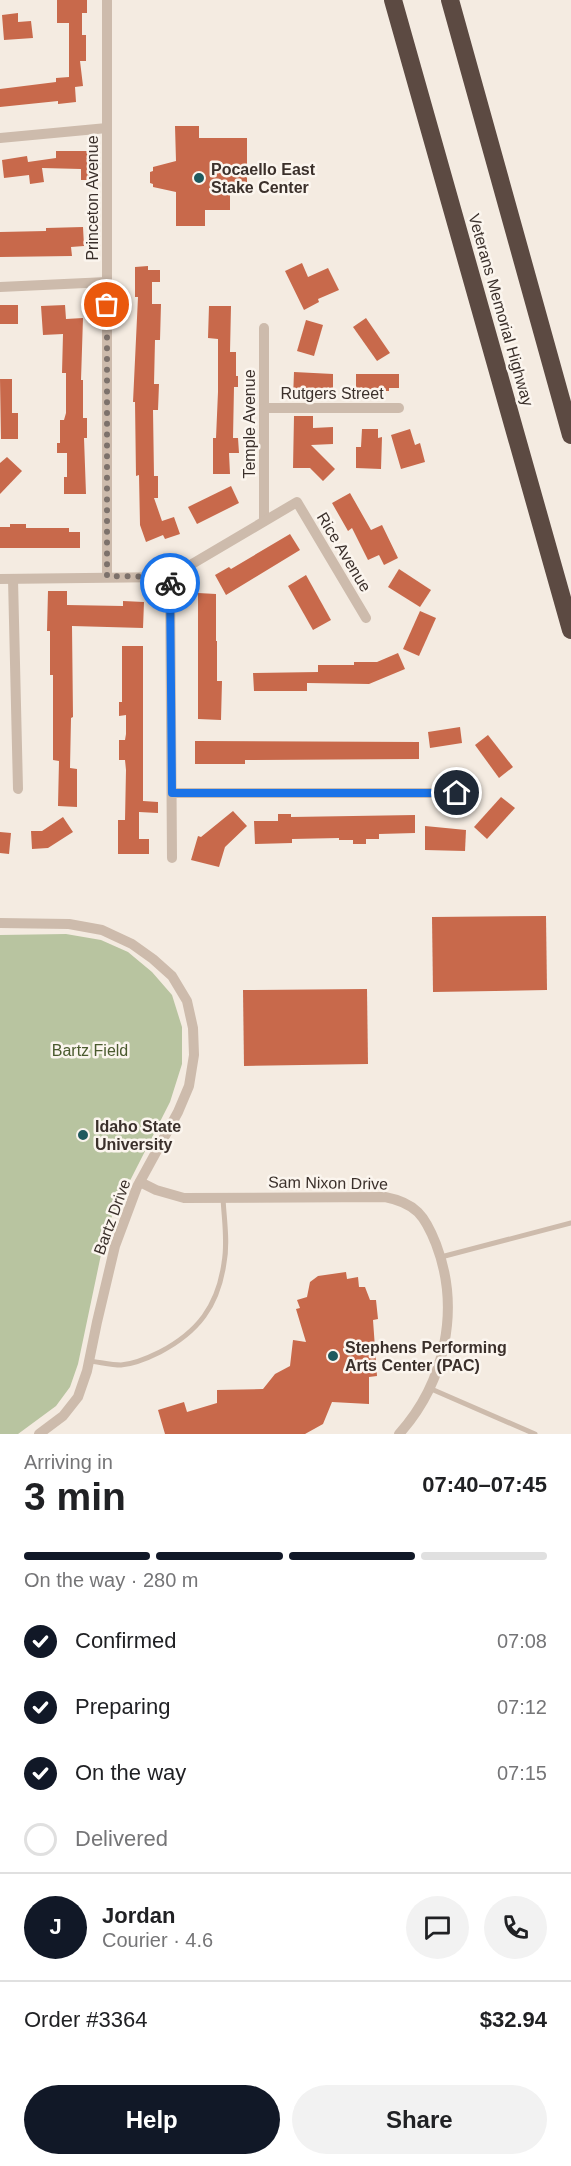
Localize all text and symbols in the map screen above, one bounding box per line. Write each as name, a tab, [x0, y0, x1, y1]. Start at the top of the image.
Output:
street label: Princeton Avenue	[84, 135, 101, 261]
place label: Pocaello East Stake Center	[211, 161, 316, 196]
marker: Pocaello East Stake Center	[192, 171, 206, 185]
street label: Veterans Memorial Highway	[465, 212, 537, 408]
pin	[81, 279, 132, 330]
icon: bag	[90, 288, 123, 321]
street label: Temple Avenue	[241, 369, 258, 479]
street label: Rutgers Street	[280, 385, 384, 402]
street label: Rice Avenue	[314, 509, 374, 595]
courier	[140, 553, 200, 613]
icon: bike	[154, 567, 187, 600]
pin	[431, 767, 482, 818]
icon: home	[440, 776, 473, 809]
park label: Bartz Field	[52, 1042, 128, 1059]
place label: Idaho State University	[95, 1118, 181, 1153]
marker: Idaho State University	[76, 1128, 90, 1142]
street label: Sam Nixon Drive	[268, 1173, 388, 1193]
street label: Bartz Drive	[90, 1177, 134, 1257]
place label: Stephens Performing Arts Center (PAC)	[345, 1339, 507, 1374]
marker: Stephens Performing Arts Center (PAC)	[326, 1349, 340, 1363]
text: Arriving in	[24, 1451, 113, 1473]
text: 07:40–07:45	[422, 1472, 547, 1497]
text: 3 min	[24, 1475, 126, 1518]
text: On the way · 280 m	[24, 1569, 199, 1591]
icon: check	[24, 1625, 57, 1658]
text: Confirmed	[75, 1628, 176, 1653]
text: 07:08	[497, 1630, 547, 1652]
icon: check	[24, 1691, 57, 1724]
text: Preparing	[75, 1694, 170, 1719]
text: 07:12	[497, 1696, 547, 1718]
icon: check	[24, 1757, 57, 1790]
text: On the way	[75, 1760, 186, 1785]
text: 07:15	[497, 1762, 547, 1784]
text: Delivered	[75, 1826, 168, 1851]
button: chat	[406, 1896, 469, 1959]
button: phone	[484, 1896, 547, 1959]
text: Jordan	[102, 1903, 175, 1928]
text: J	[49, 1914, 62, 1939]
text: Courier · 4.6	[102, 1929, 213, 1951]
text: Order #3364	[24, 2007, 148, 2032]
text: $32.94	[480, 2007, 547, 2032]
button: Help	[24, 2085, 280, 2154]
button: Share	[292, 2085, 547, 2154]

